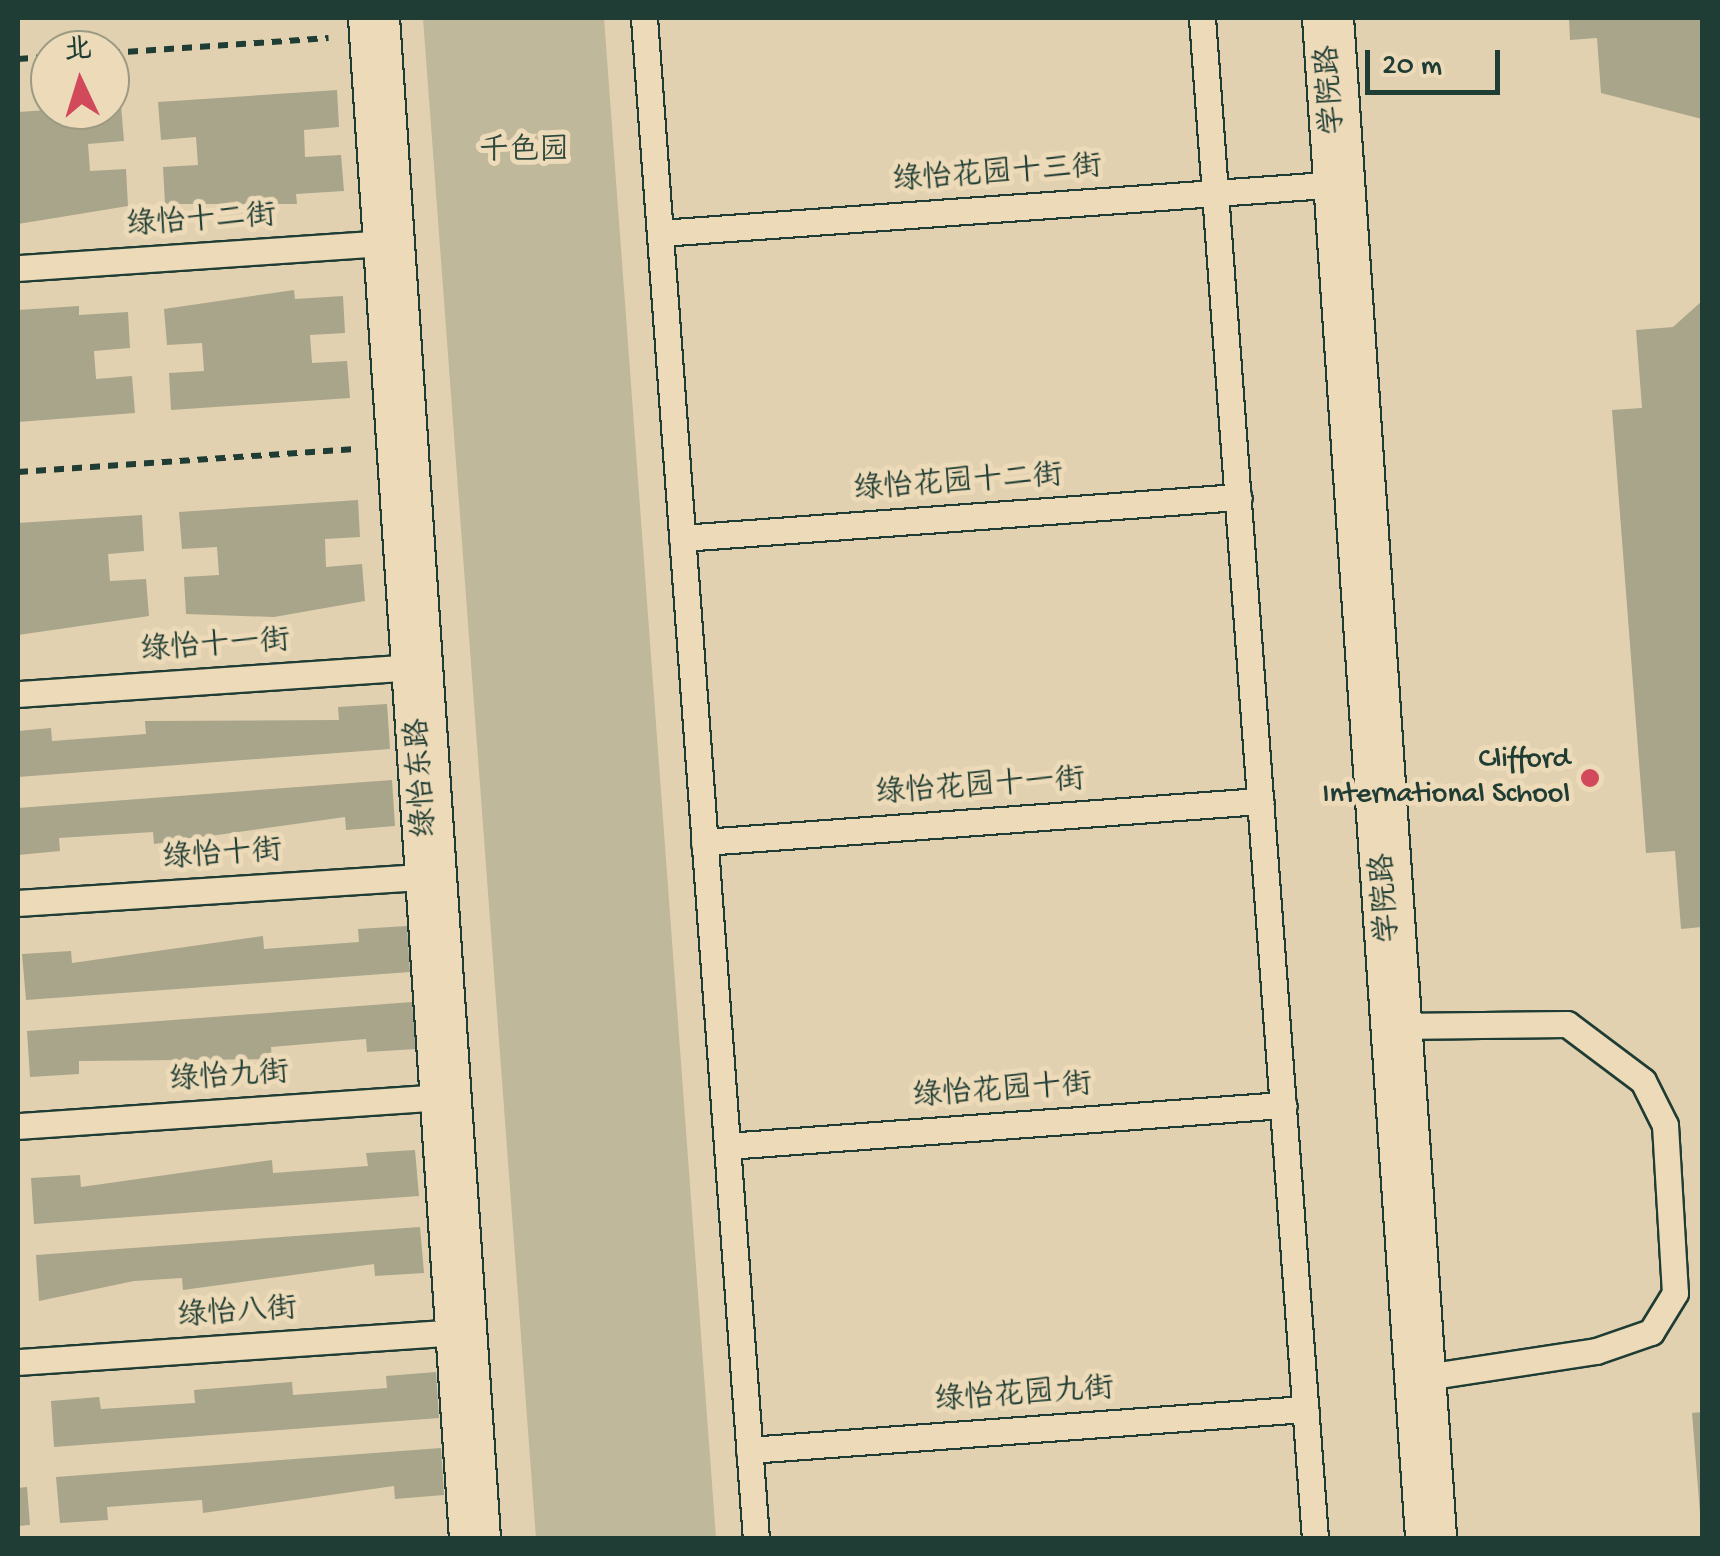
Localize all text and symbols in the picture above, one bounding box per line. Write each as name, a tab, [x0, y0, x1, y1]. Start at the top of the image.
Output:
north arrow	[30, 30, 130, 130]
scale bar	[1370, 30, 1505, 92]
text: 北	[63, 34, 93, 69]
street label: 学院路	[1312, 44, 1354, 136]
text: 20 m	[1382, 50, 1442, 85]
park label: 千色园	[479, 135, 569, 171]
street label: 绿怡花园十三街	[891, 151, 1103, 201]
street label: 绿怡十二街	[125, 200, 277, 246]
street label: 绿怡花园十二街	[852, 460, 1064, 510]
street label: 绿怡十一街	[139, 625, 291, 671]
street label: 绿怡东路	[402, 717, 446, 839]
place label: Clifford International School	[1322, 743, 1570, 814]
street label: 绿怡花园十一街	[874, 764, 1086, 814]
marker: Clifford International School	[1579, 767, 1601, 789]
street label: 绿怡十街	[161, 835, 283, 879]
street label: 学院路	[1367, 852, 1409, 944]
street label: 绿怡九街	[168, 1057, 290, 1101]
street label: 绿怡花园十街	[911, 1069, 1093, 1117]
street label: 绿怡八街	[176, 1293, 298, 1337]
street label: 绿怡花园九街	[933, 1373, 1115, 1421]

